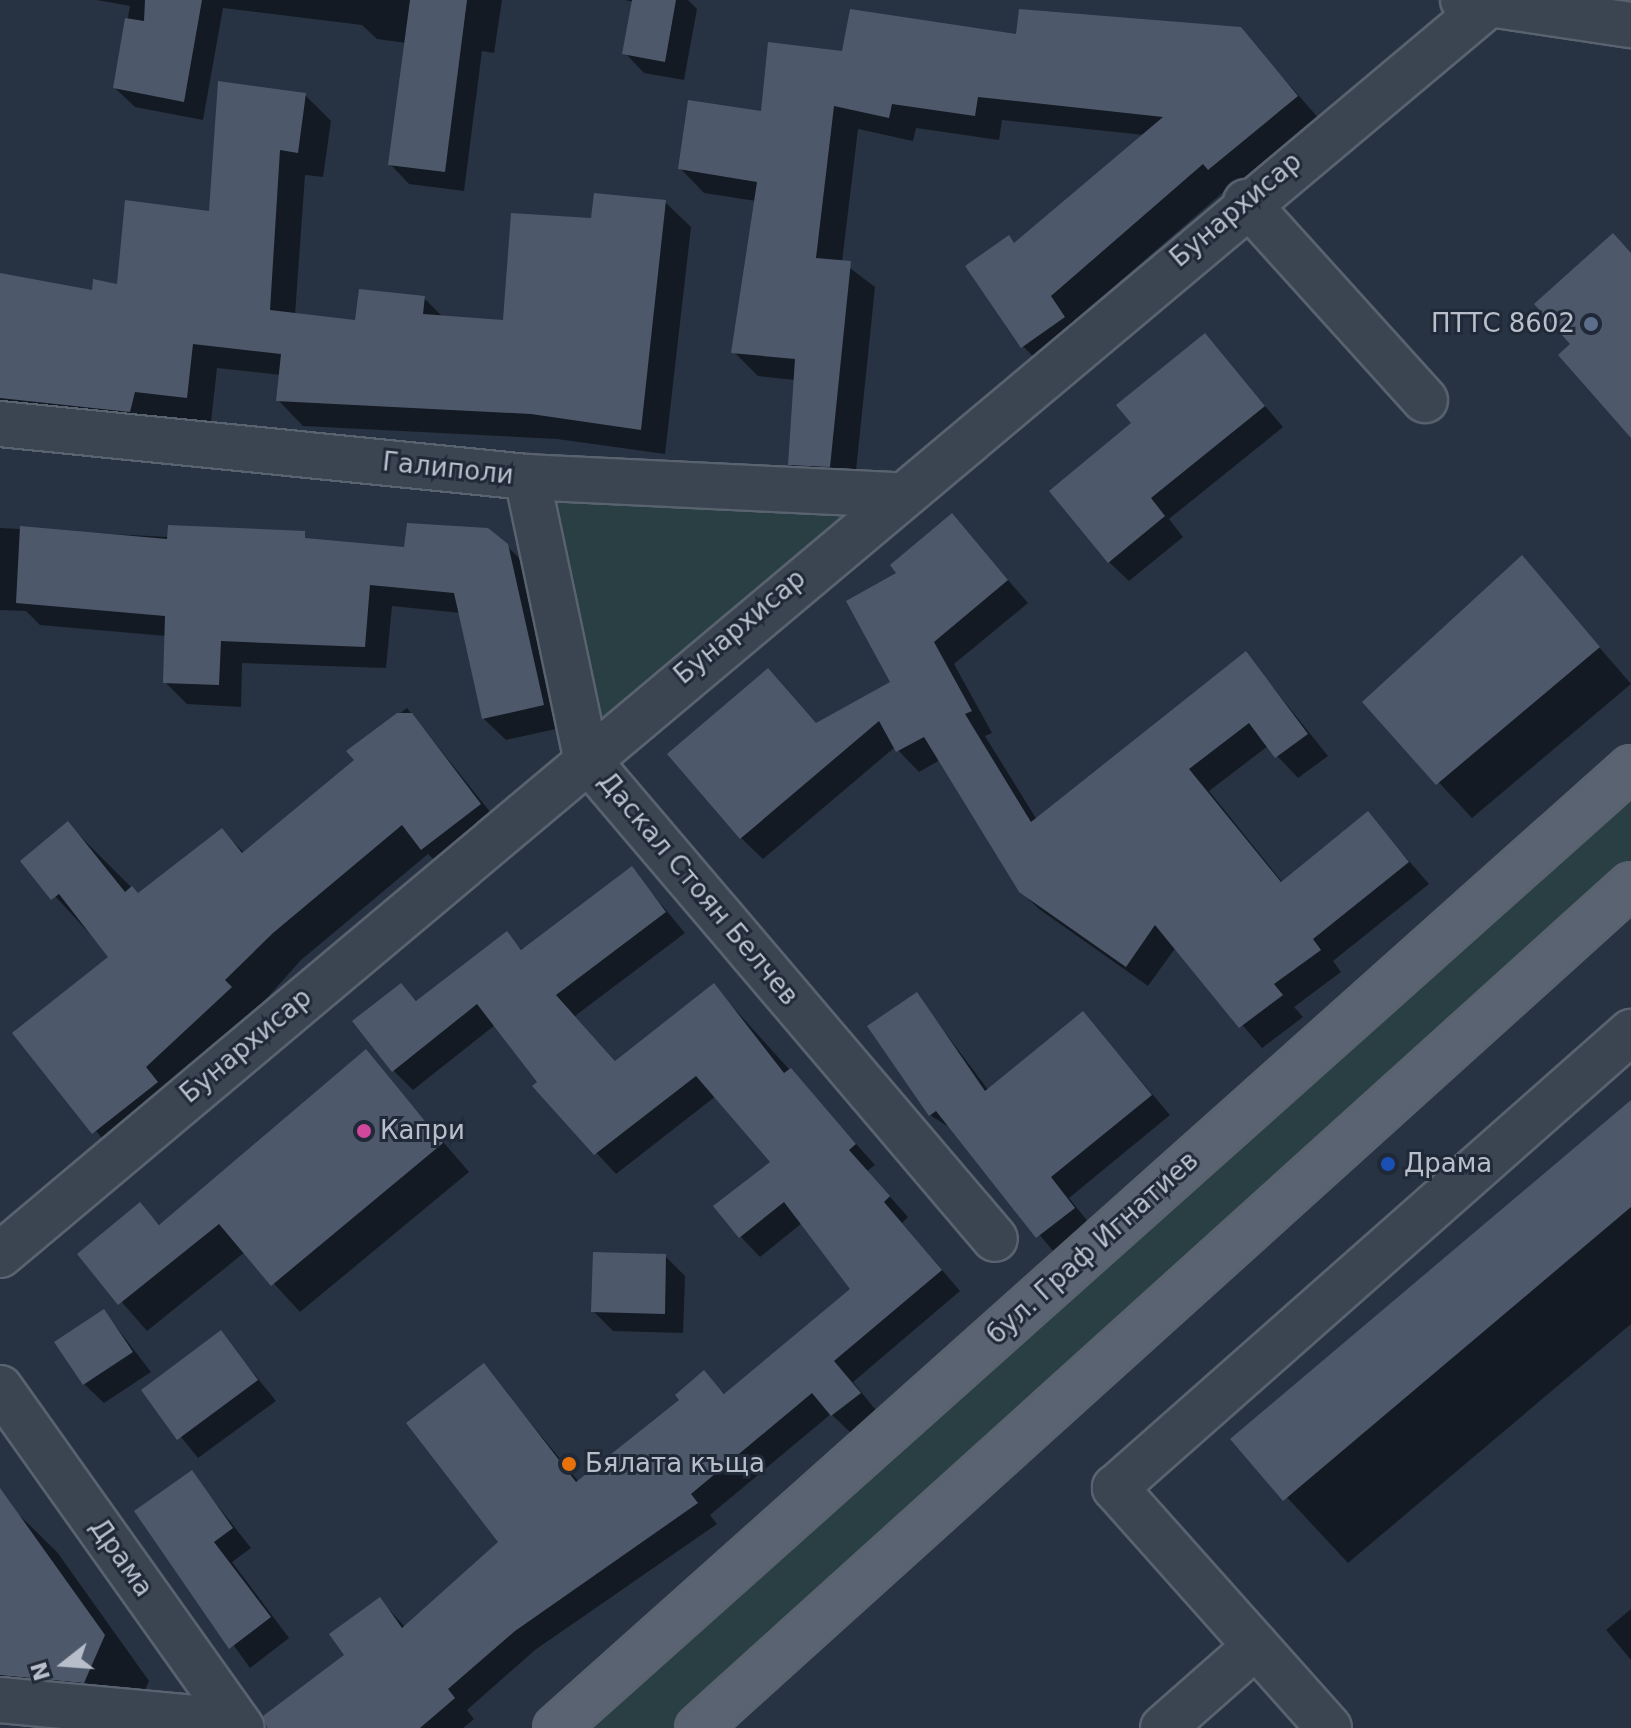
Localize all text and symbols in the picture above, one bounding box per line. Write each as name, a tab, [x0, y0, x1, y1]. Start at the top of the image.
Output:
street label: Бунархисар	[1164, 146, 1308, 274]
place label: ПТТС 8602	[1431, 308, 1575, 340]
marker: ПТТС 8602	[1582, 315, 1600, 333]
street label: Галиполи	[381, 447, 515, 491]
street label: Бунархисар	[668, 563, 812, 691]
street label: Даскал Стоян Белчев	[591, 766, 805, 1012]
street label: Бунархисар	[174, 982, 318, 1110]
place label: Капри	[380, 1115, 465, 1147]
marker: Капри	[355, 1122, 373, 1140]
street label: бул. Граф Игнатиев	[981, 1145, 1205, 1351]
place label: Драма	[1404, 1148, 1492, 1180]
marker: Драма	[1379, 1155, 1397, 1173]
place label: Бялата къща	[585, 1448, 765, 1480]
marker: Бялата къща	[560, 1455, 578, 1473]
street label: Драма	[83, 1513, 159, 1603]
north arrow	[24, 1624, 104, 1704]
text: N	[26, 1659, 55, 1684]

